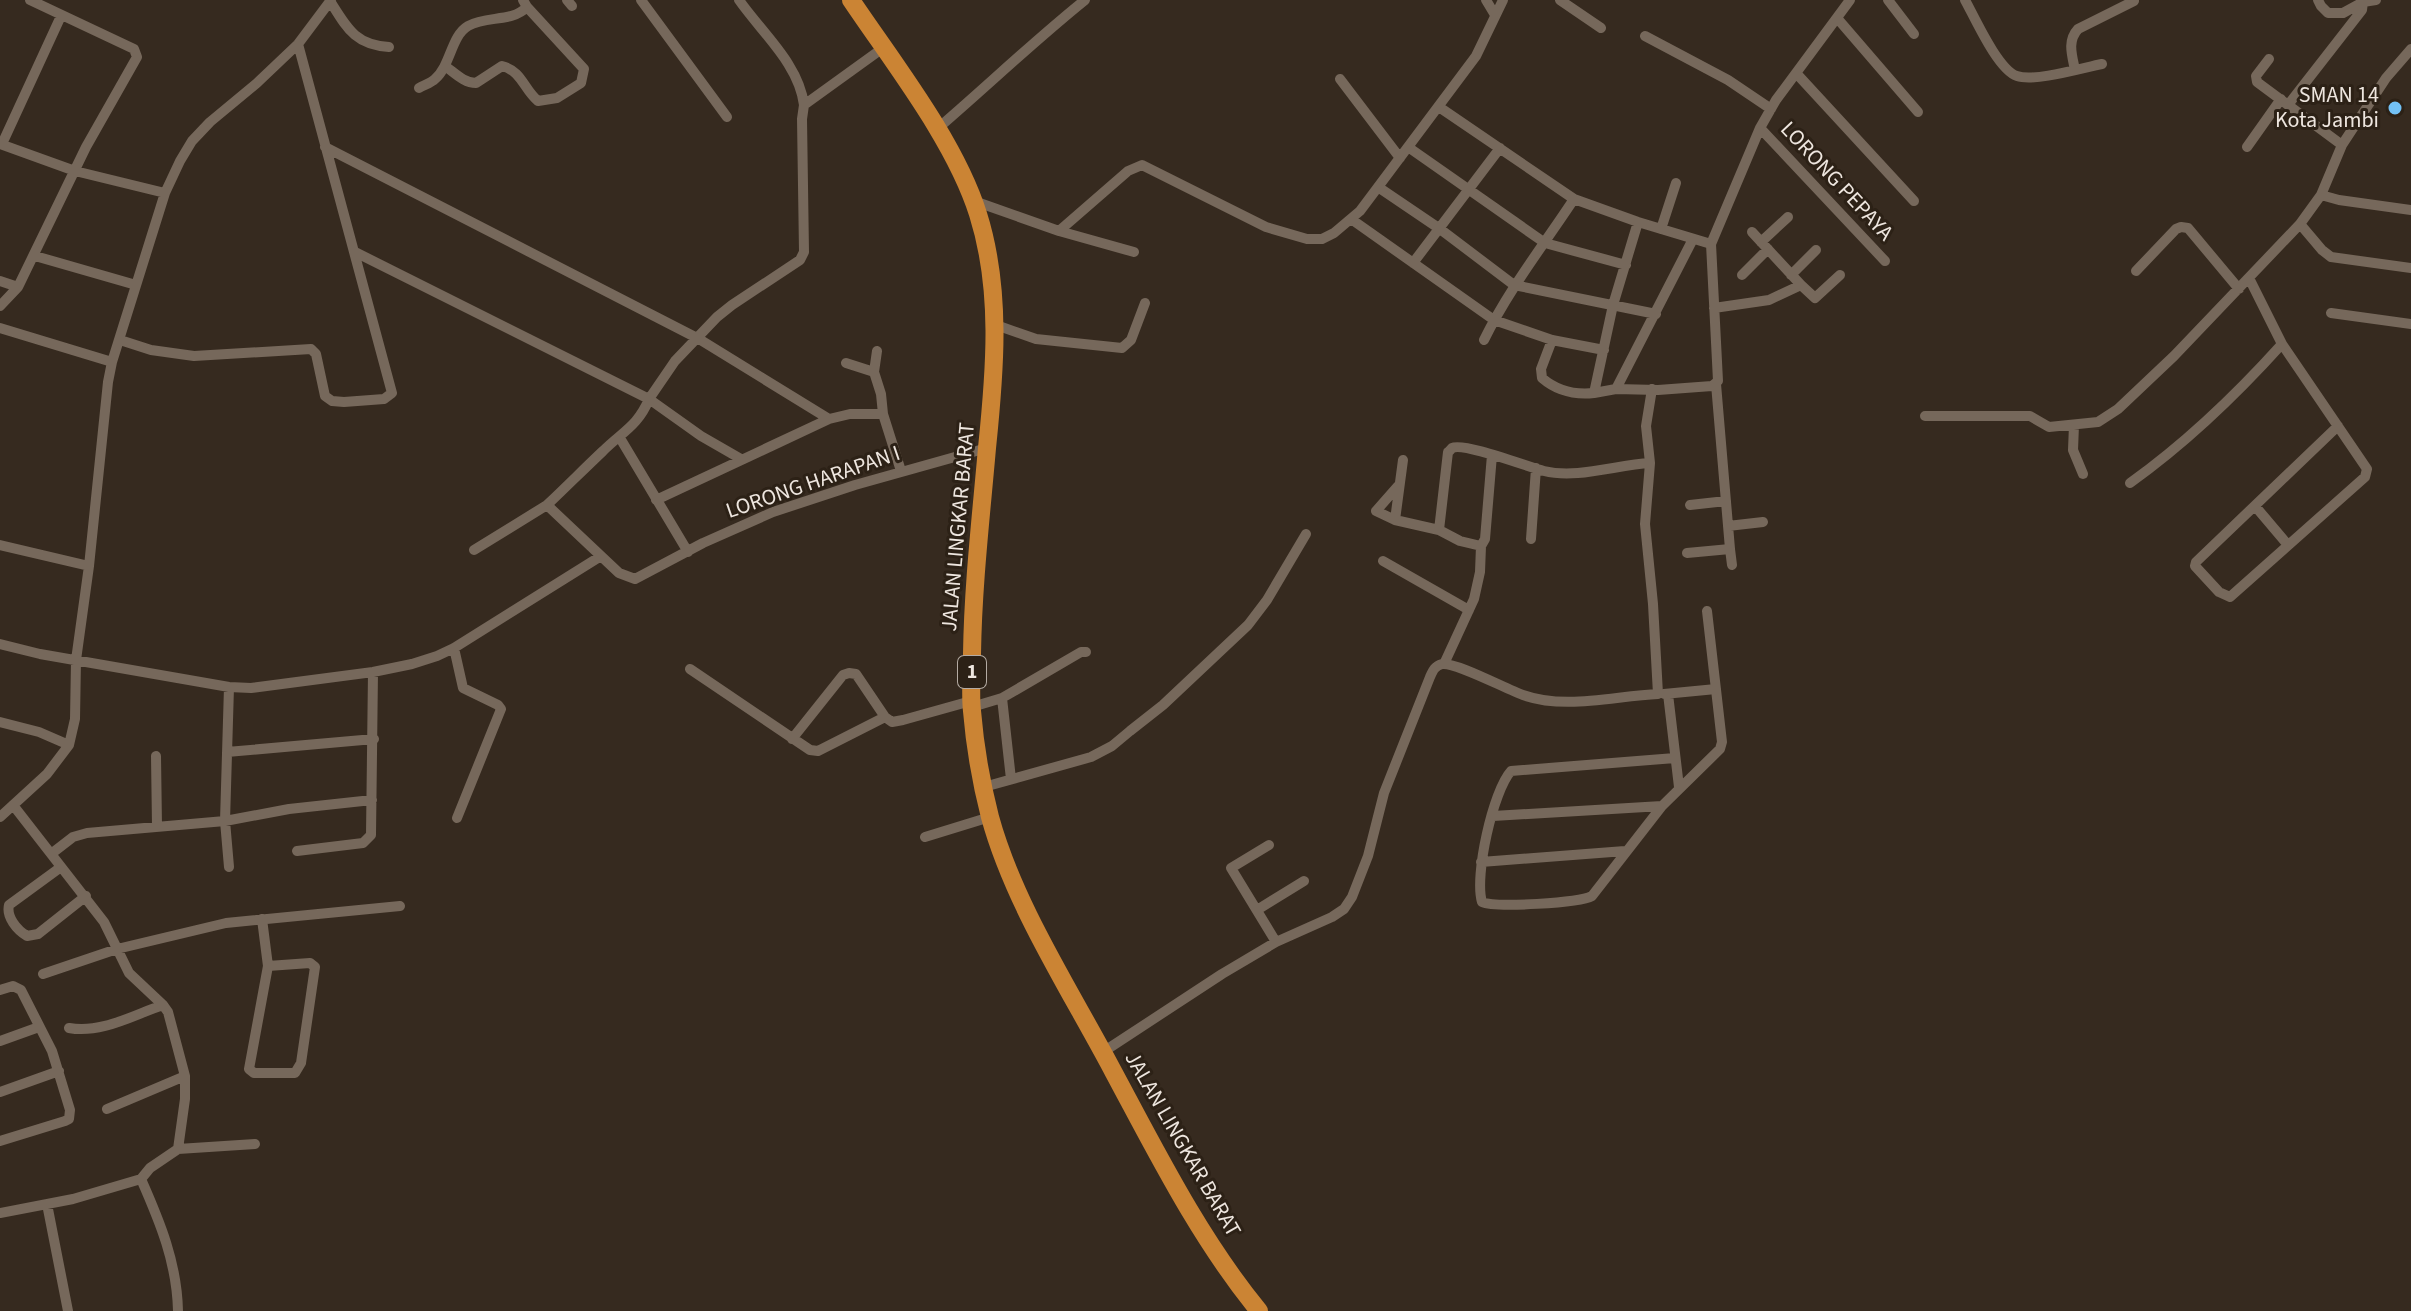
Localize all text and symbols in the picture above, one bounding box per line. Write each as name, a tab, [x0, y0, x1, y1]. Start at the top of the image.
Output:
place label: SMAN 14 Kota Jambi	[2275, 79, 2379, 136]
marker: SMAN 14 Kota Jambi	[2386, 99, 2404, 117]
street label: LORONG PEPAYA	[1773, 114, 1901, 248]
street label: JALAN LINGKAR BARAT	[933, 421, 983, 633]
street label: LORONG HARAPAN I	[721, 437, 905, 527]
road number: 1	[958, 656, 986, 688]
street label: JALAN LINGKAR BARAT	[1117, 1045, 1249, 1243]

